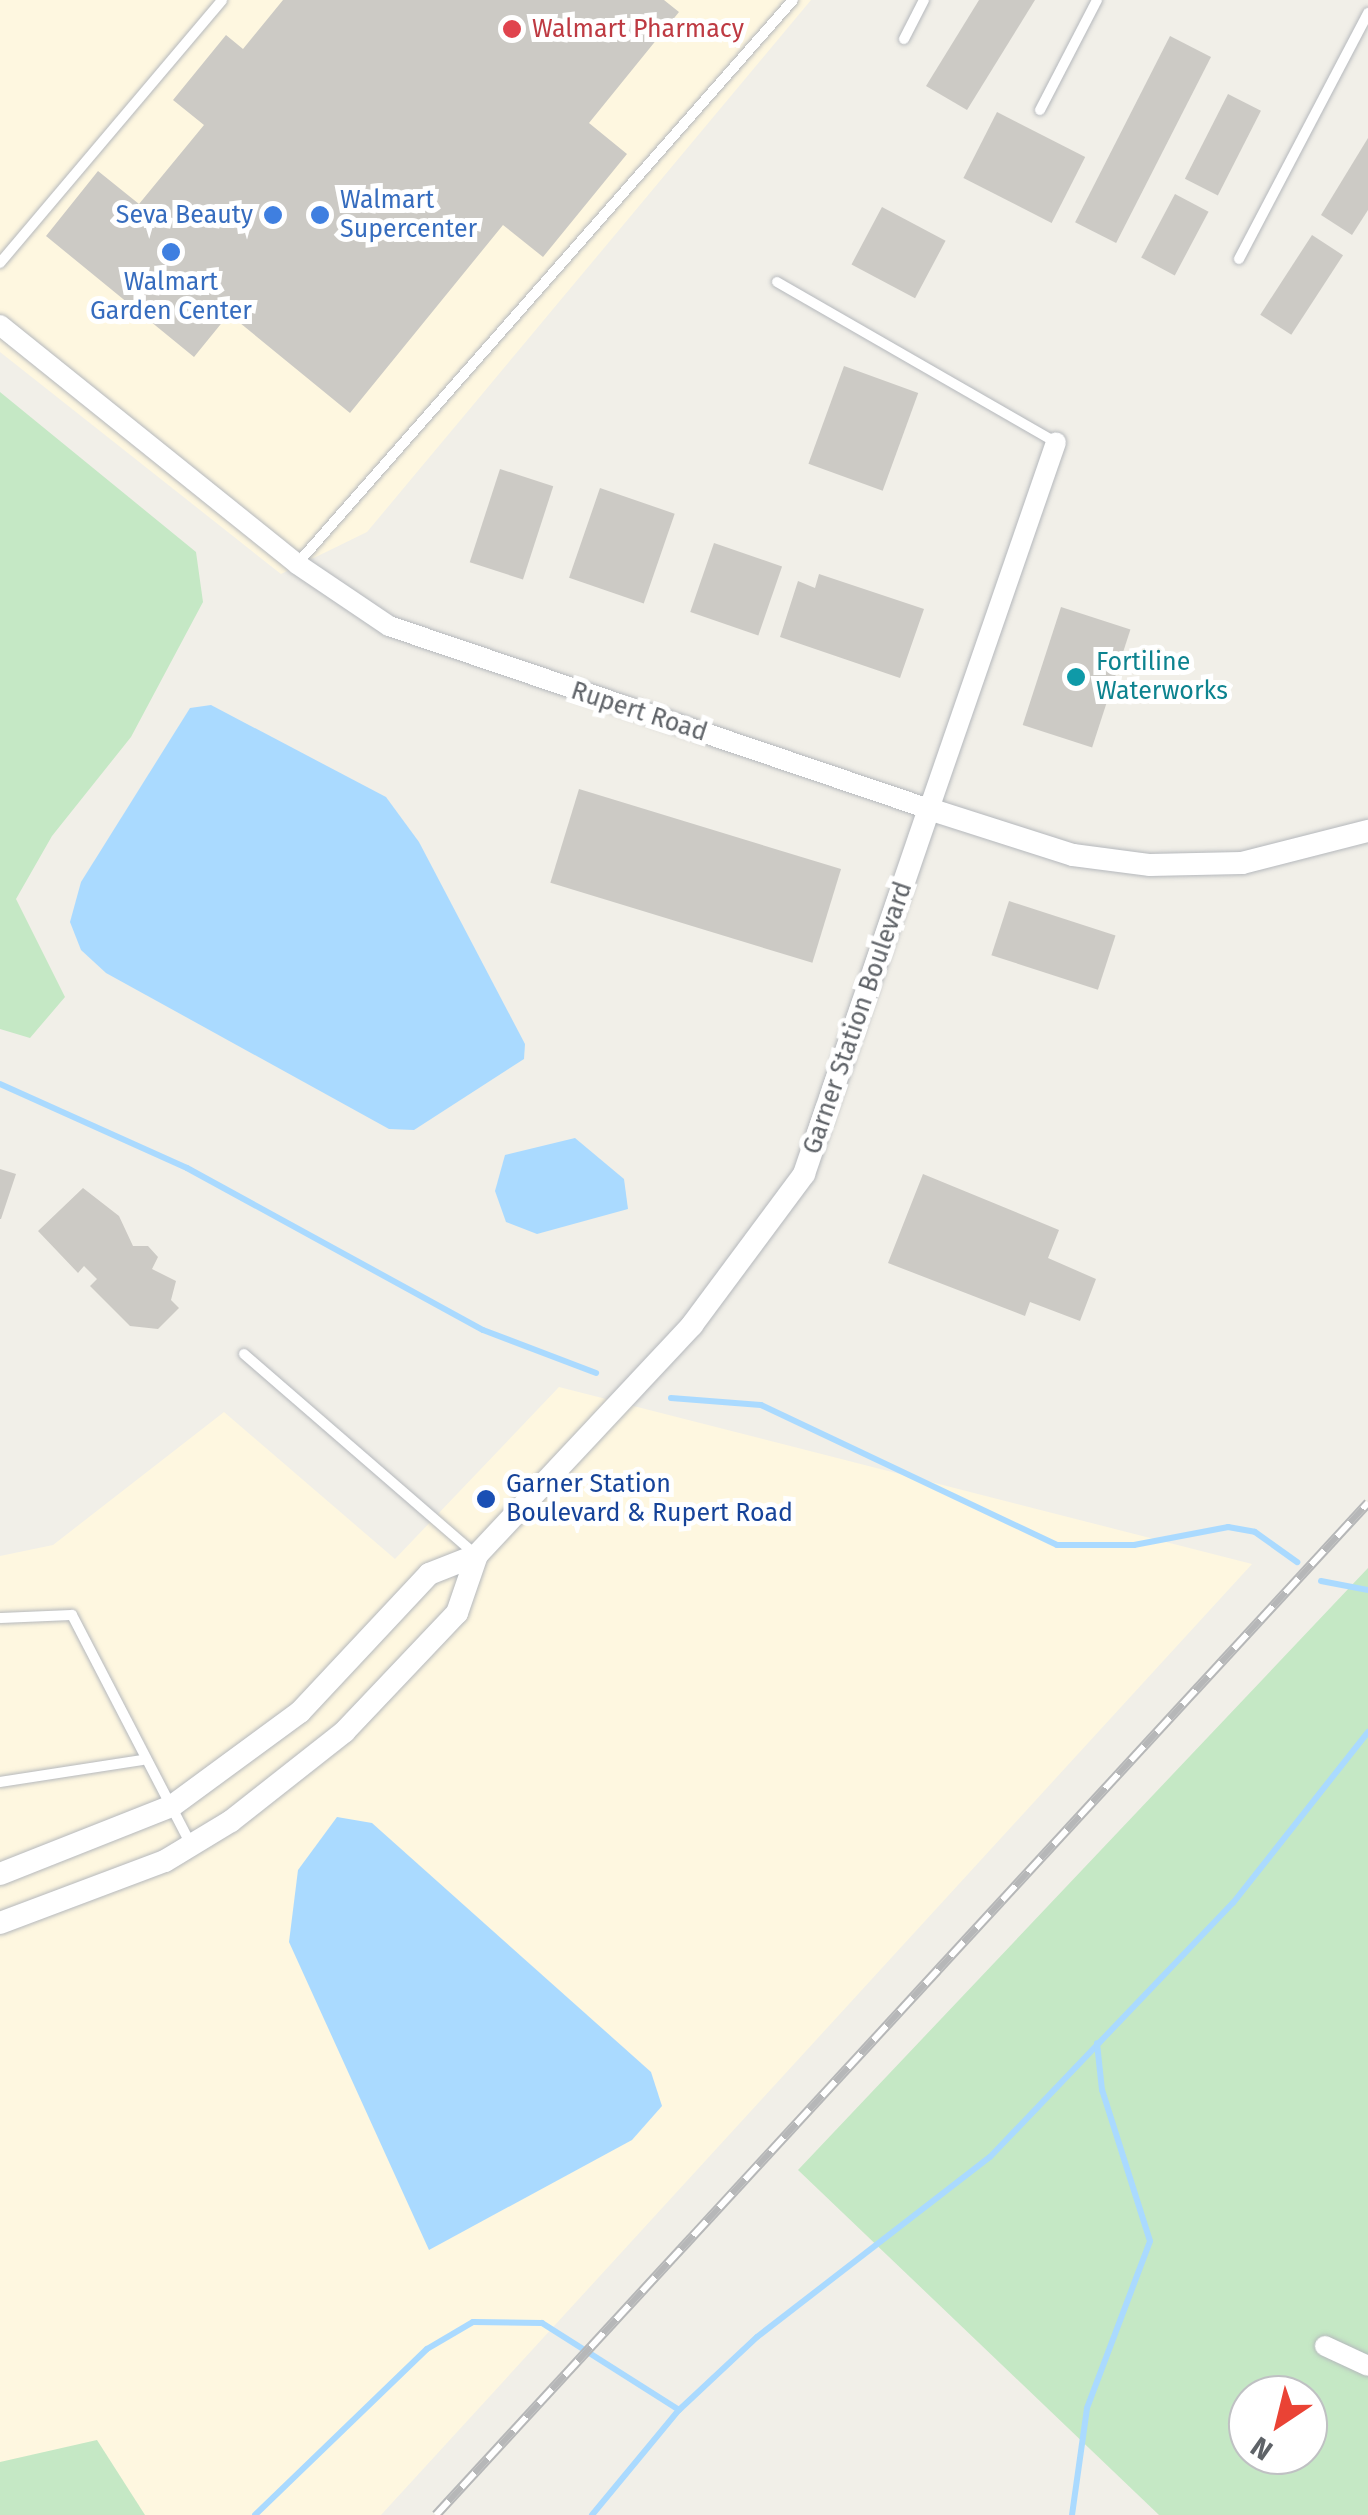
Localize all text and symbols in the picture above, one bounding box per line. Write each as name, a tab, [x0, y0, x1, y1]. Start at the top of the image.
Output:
place label: Walmart Pharmacy	[532, 14, 744, 44]
marker: Walmart Pharmacy	[501, 18, 523, 40]
place label: Walmart Supercenter	[340, 186, 477, 245]
place label: Seva Beauty	[116, 200, 253, 230]
marker: Seva Beauty	[262, 204, 284, 226]
marker: Walmart Supercenter	[309, 204, 331, 226]
marker: Walmart Garden Center	[160, 241, 182, 263]
place label: Walmart Garden Center	[90, 268, 252, 327]
place label: Fortiline Waterworks	[1096, 648, 1228, 707]
marker: Fortiline Waterworks	[1065, 666, 1087, 688]
street label: Rupert Road	[567, 676, 711, 748]
street label: Garner Station Boulevard	[797, 878, 919, 1158]
place label: Garner Station Boulevard & Rupert Road	[506, 1470, 793, 1529]
marker: Garner Station Boulevard & Rupert Road	[475, 1488, 497, 1510]
north arrow	[1228, 2375, 1328, 2475]
text: N	[1245, 2430, 1279, 2467]

